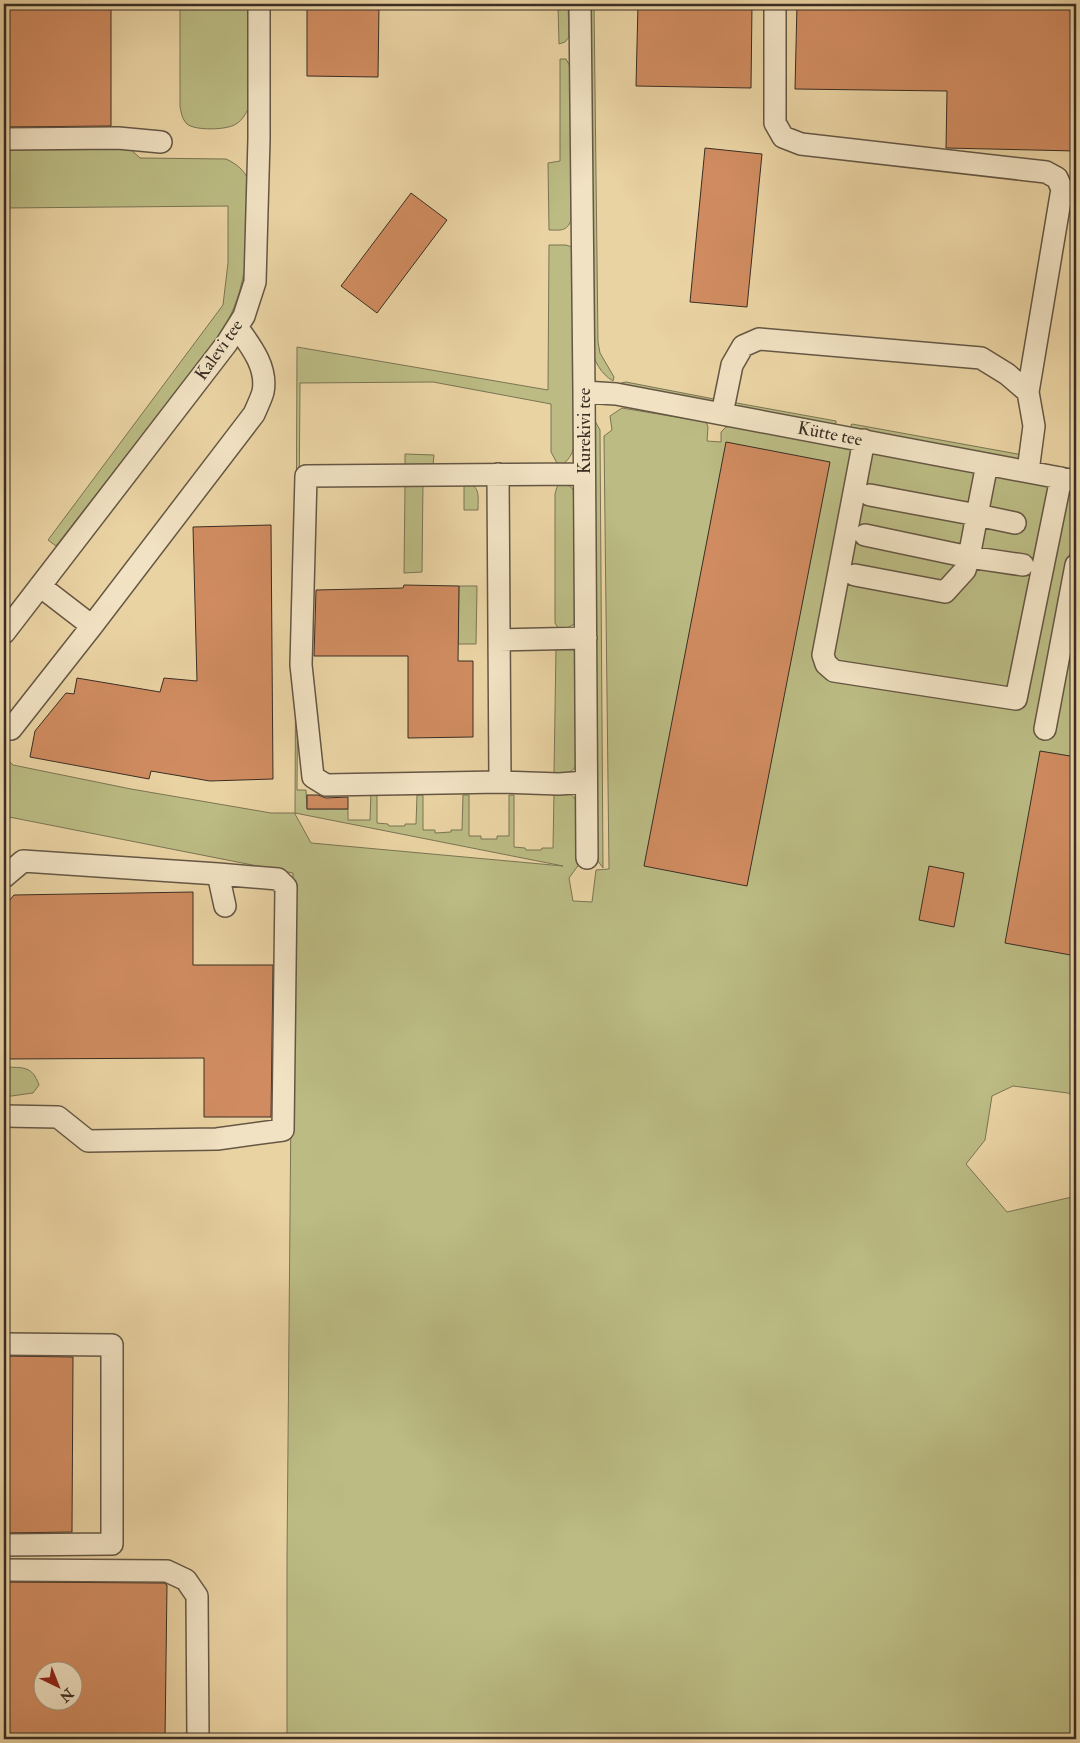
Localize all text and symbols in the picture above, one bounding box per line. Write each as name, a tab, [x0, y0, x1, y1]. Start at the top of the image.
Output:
street label: Kalevi tee	[190, 315, 249, 385]
street label: Kurekivi tee	[573, 387, 596, 474]
street label: Kütte tee	[796, 416, 865, 452]
north arrow	[32, 1660, 82, 1710]
text: N	[56, 1684, 78, 1706]

